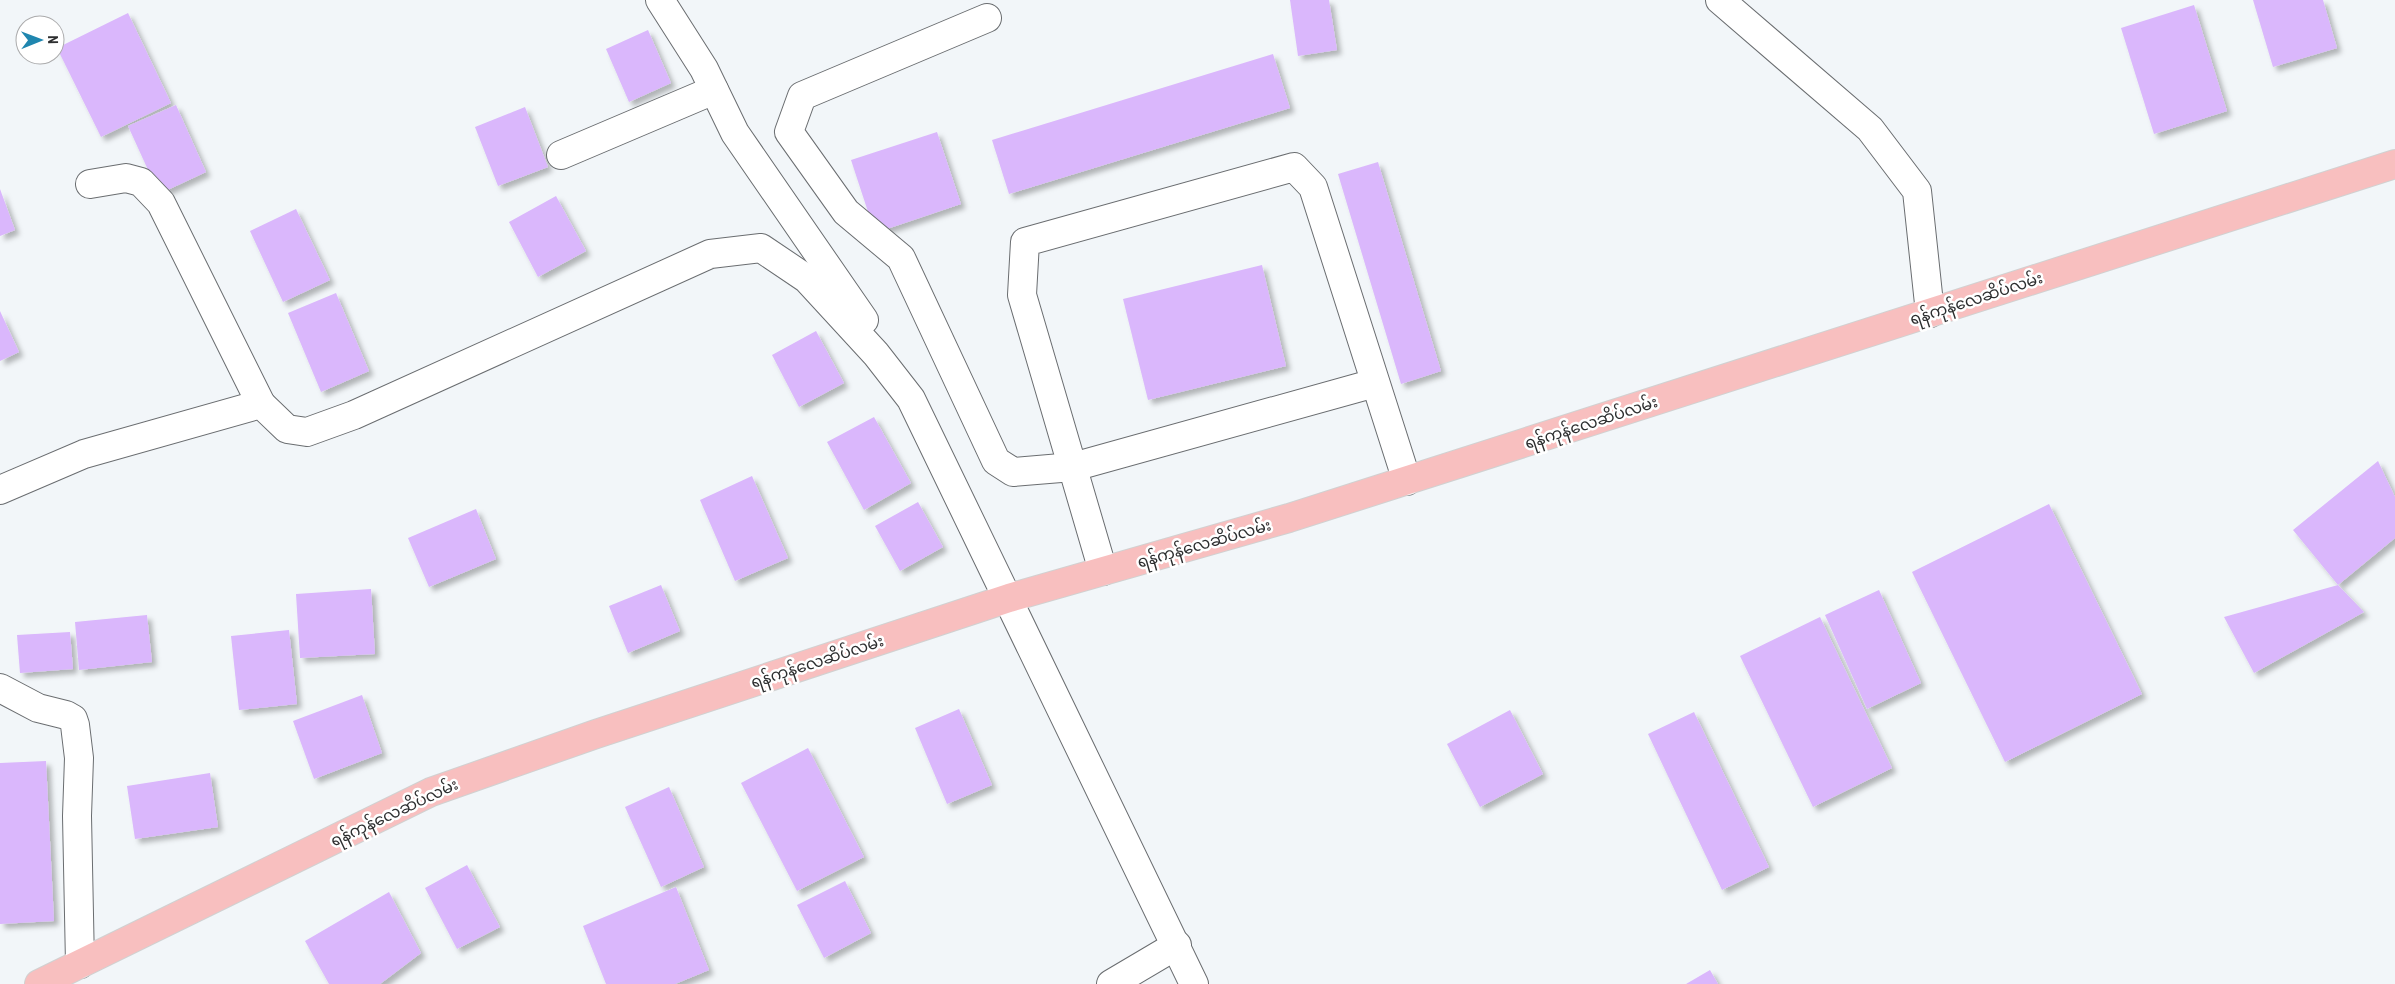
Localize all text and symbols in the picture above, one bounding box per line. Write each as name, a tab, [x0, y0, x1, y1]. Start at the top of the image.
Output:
north arrow	[15, 15, 65, 65]
text: N	[45, 35, 61, 44]
street label: ရန်ကုန်လေဆိပ်လမ်း	[1907, 266, 2046, 334]
street label: ရန်ကုန်လေဆိပ်လမ်း	[1522, 390, 1661, 458]
street label: ရန်ကုန်လေဆိပ်လမ်း	[1134, 513, 1275, 576]
street label: ရန်ကုန်လေဆိပ်လမ်း	[748, 629, 887, 697]
street label: ရန်ကုန်လေဆိပ်လမ်း	[327, 773, 463, 855]

